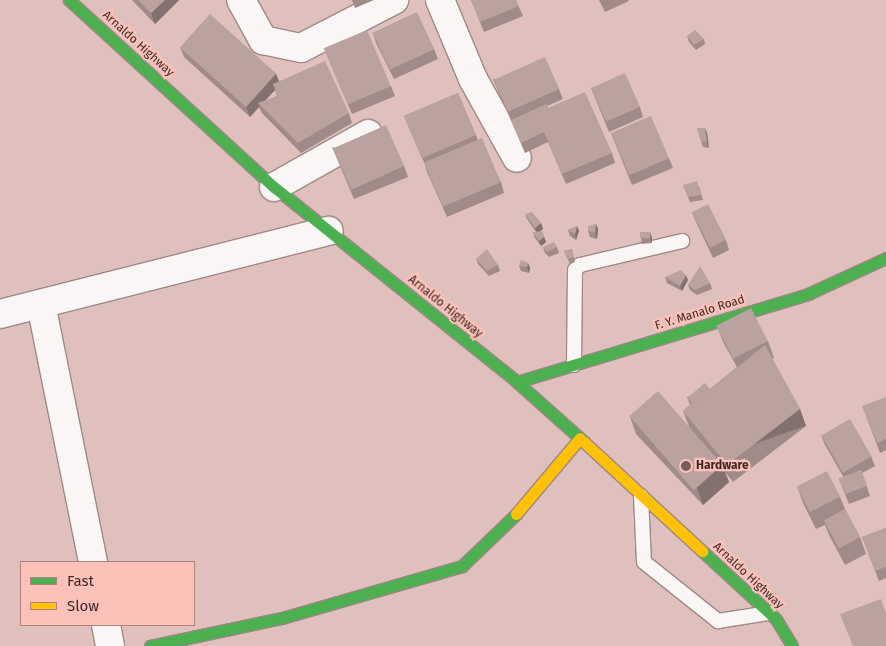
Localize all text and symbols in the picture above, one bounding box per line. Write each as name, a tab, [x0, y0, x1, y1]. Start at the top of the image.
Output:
street label: Arnaldo Highway	[99, 8, 177, 80]
street label: Arnaldo Highway	[405, 273, 485, 341]
street label: F. Y. Manalo Road	[653, 292, 747, 334]
place label: Hardware	[696, 459, 749, 473]
marker: Hardware	[680, 460, 692, 472]
street label: Arnaldo Highway	[710, 540, 786, 612]
legend	[20, 561, 195, 626]
text: Fast	[67, 572, 94, 590]
text: Slow	[67, 597, 99, 615]

